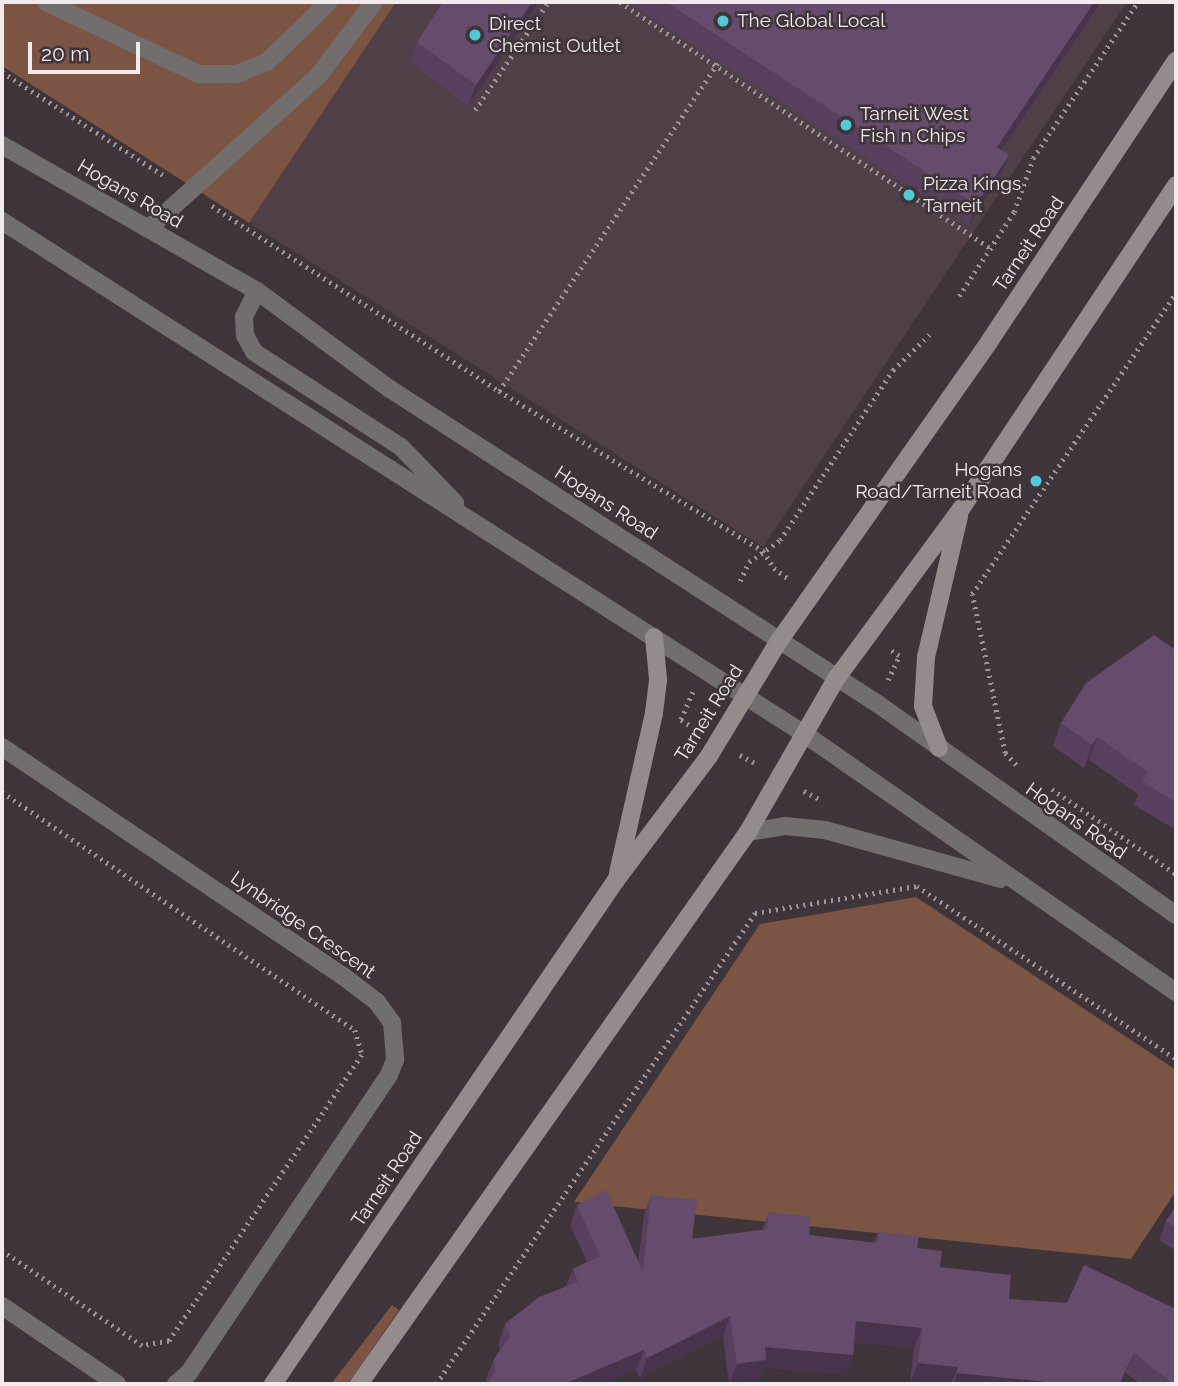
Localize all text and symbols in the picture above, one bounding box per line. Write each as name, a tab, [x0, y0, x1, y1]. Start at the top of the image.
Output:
place label: The Global Local	[737, 10, 886, 32]
place label: Direct Chemist Outlet	[489, 13, 621, 57]
marker: The Global Local	[715, 13, 731, 29]
marker: Direct Chemist Outlet	[467, 27, 483, 43]
scale bar	[32, 28, 144, 72]
text: 20 m	[41, 41, 89, 66]
place label: Tarneit West Fish n Chips	[860, 103, 970, 147]
marker: Tarneit West Fish n Chips	[838, 117, 854, 133]
street label: Hogans Road	[73, 155, 187, 233]
place label: Pizza Kings Tarneit	[923, 173, 1021, 217]
marker: Pizza Kings Tarneit	[901, 187, 917, 203]
street label: Tarneit Road	[989, 192, 1069, 296]
place label: Hogans Road/Tarneit Road	[855, 459, 1022, 503]
street label: Hogans Road	[550, 461, 662, 545]
marker: Hogans Road/Tarneit Road	[1028, 473, 1044, 489]
street label: Tarneit Road	[670, 660, 748, 766]
street label: Hogans Road	[1021, 778, 1131, 864]
street label: Lynbridge Crescent	[226, 866, 380, 984]
street label: Tarneit Road	[347, 1127, 427, 1231]

